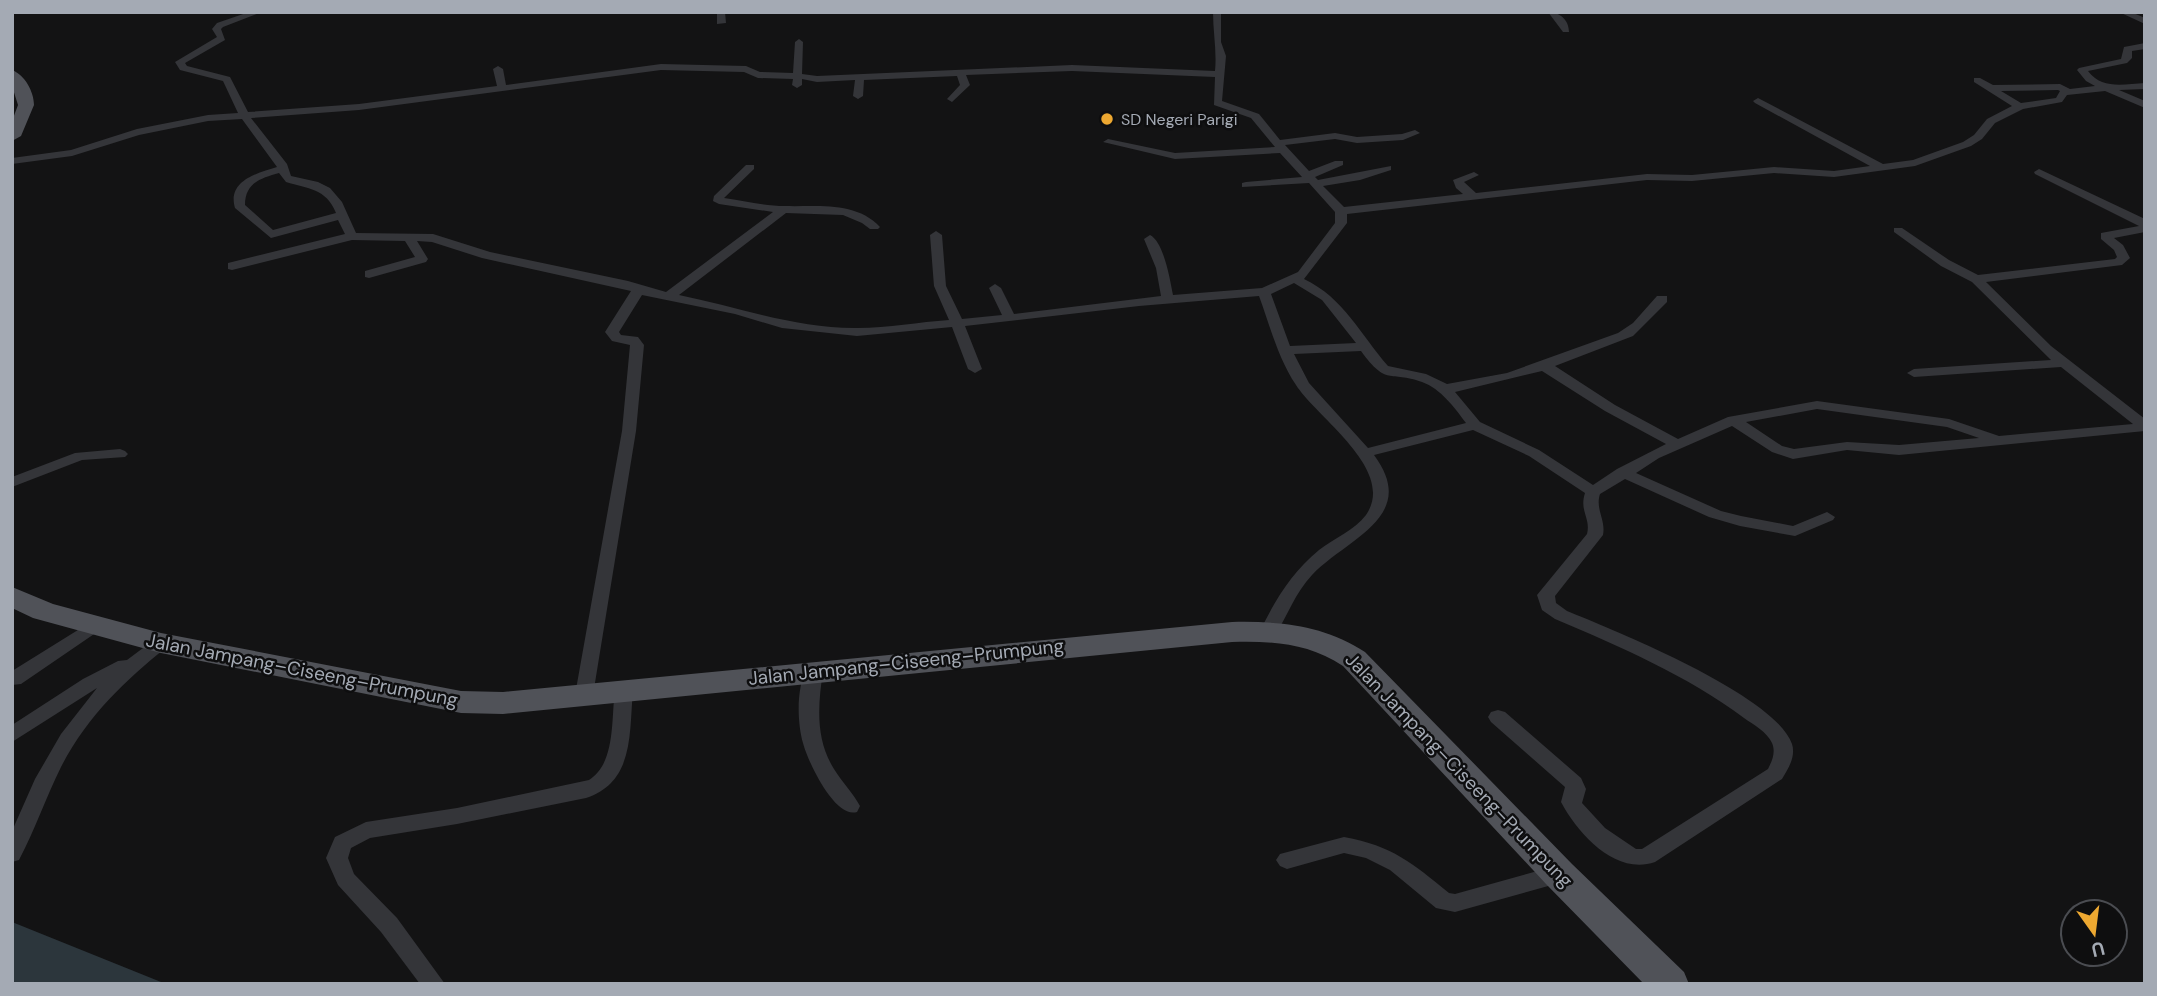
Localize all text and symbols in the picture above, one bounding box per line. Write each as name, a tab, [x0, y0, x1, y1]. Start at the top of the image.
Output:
place label: SD Negeri Parigi	[1121, 109, 1238, 130]
marker: SD Negeri Parigi	[1099, 111, 1115, 127]
street label: Jalan Jampang–Ciseeng–Prumpung	[144, 627, 461, 713]
street label: Jalan Jampang–Ciseeng–Prumpung	[747, 633, 1065, 691]
street label: Jalan Jampang–Ciseeng–Prumpung	[1340, 647, 1578, 893]
north arrow	[2059, 898, 2129, 968]
text: U	[2089, 935, 2107, 963]

